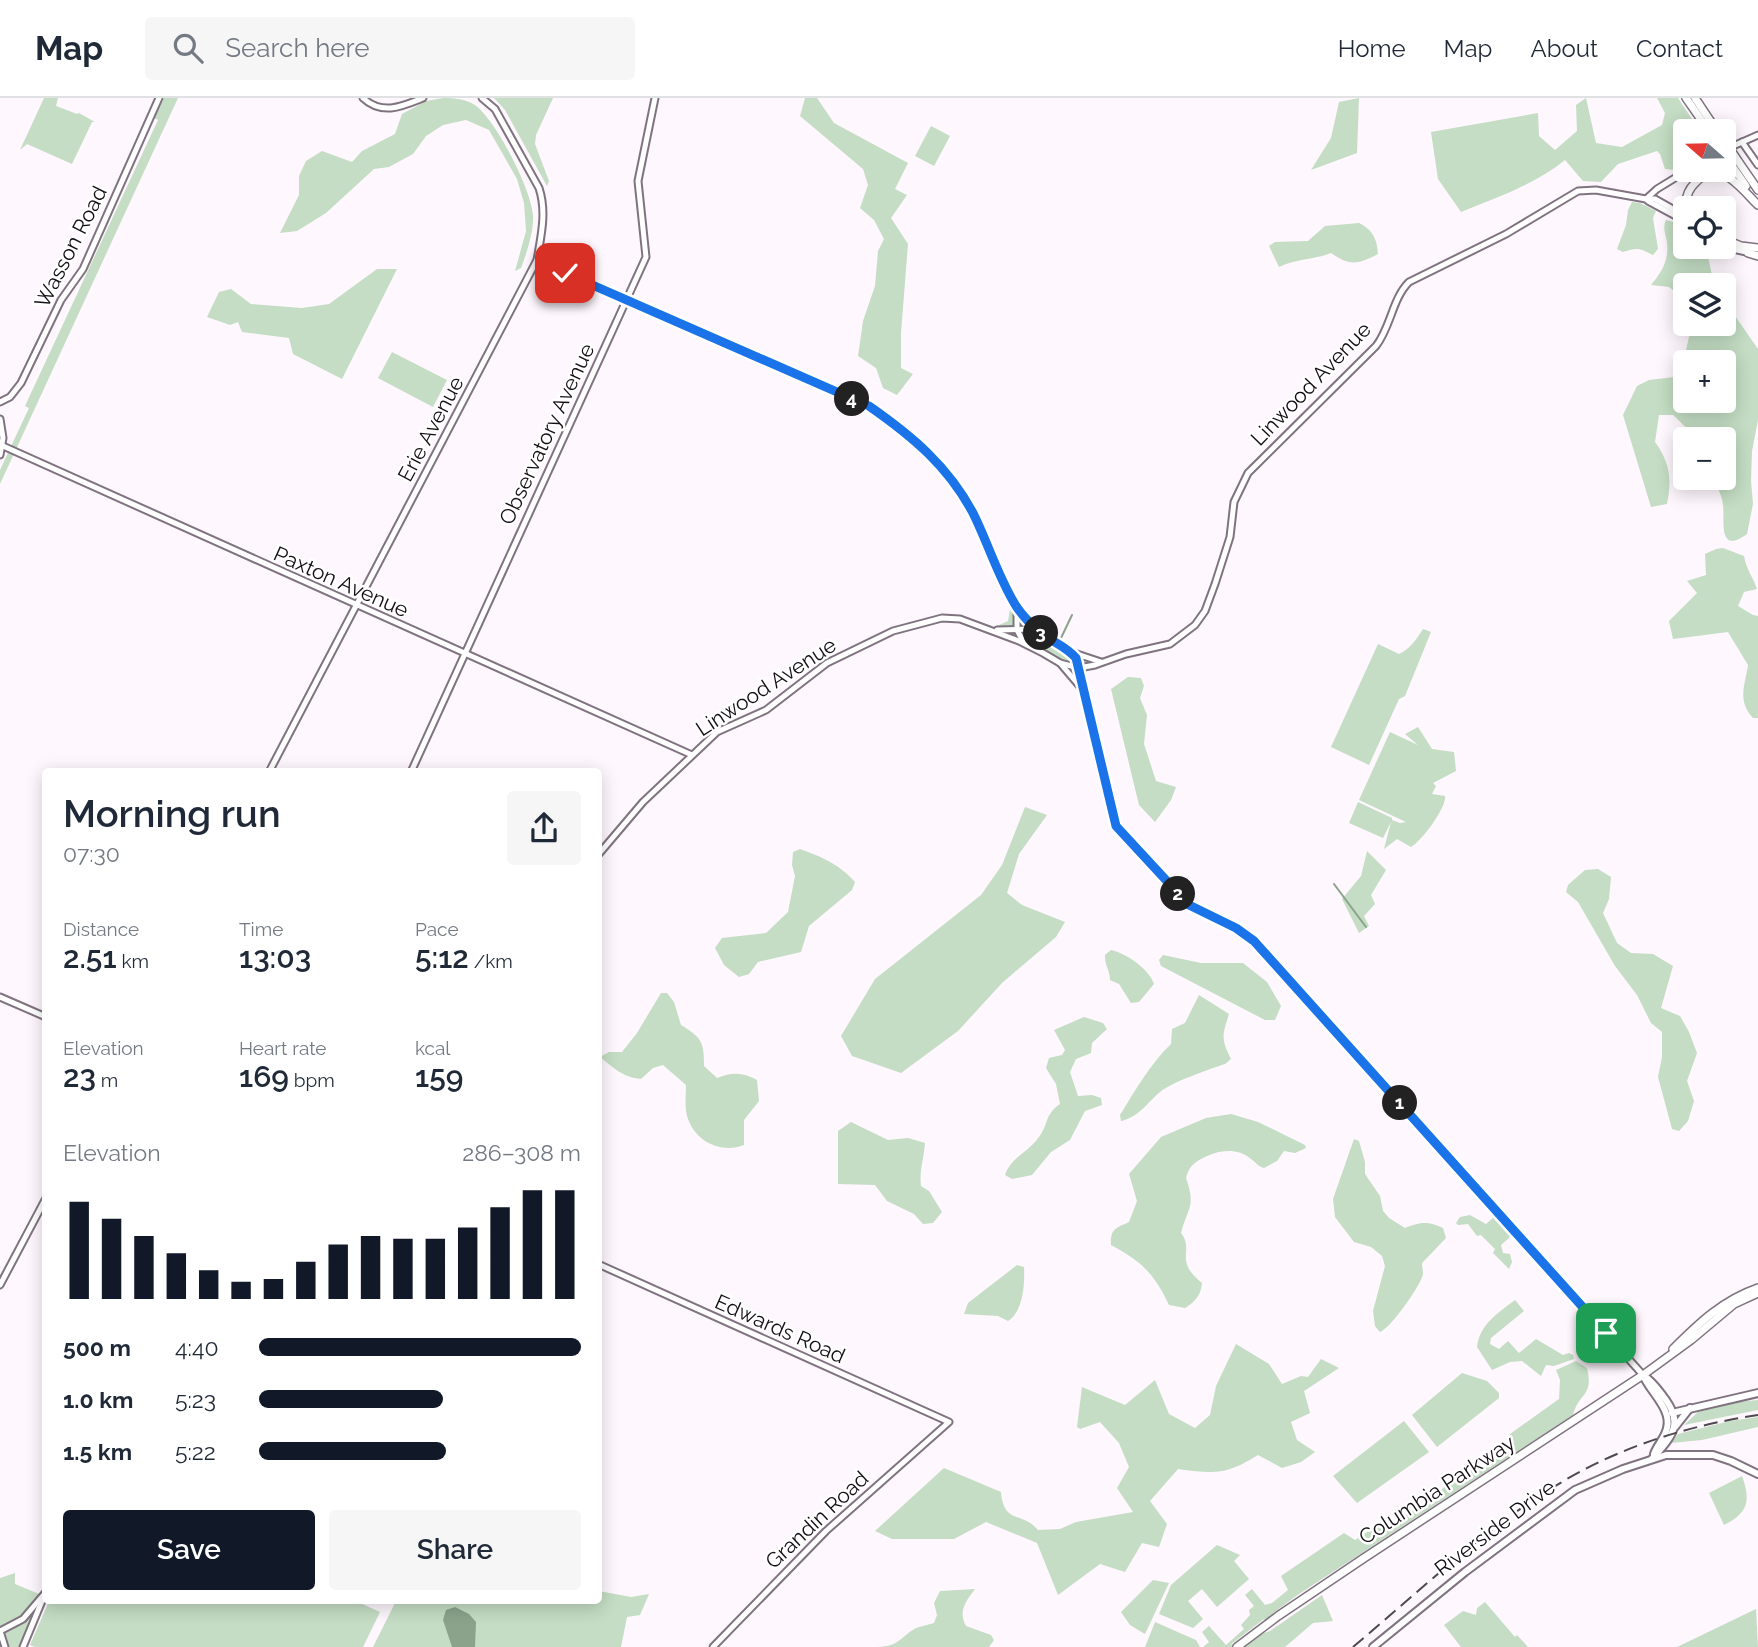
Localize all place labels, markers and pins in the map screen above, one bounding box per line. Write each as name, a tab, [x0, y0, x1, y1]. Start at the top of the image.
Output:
pin	[535, 243, 595, 303]
pin: 4	[834, 382, 870, 416]
pin: 3	[1024, 616, 1058, 650]
pin: 2	[1160, 876, 1196, 912]
pin: 1	[1382, 1086, 1418, 1121]
pin	[1576, 1303, 1636, 1363]

